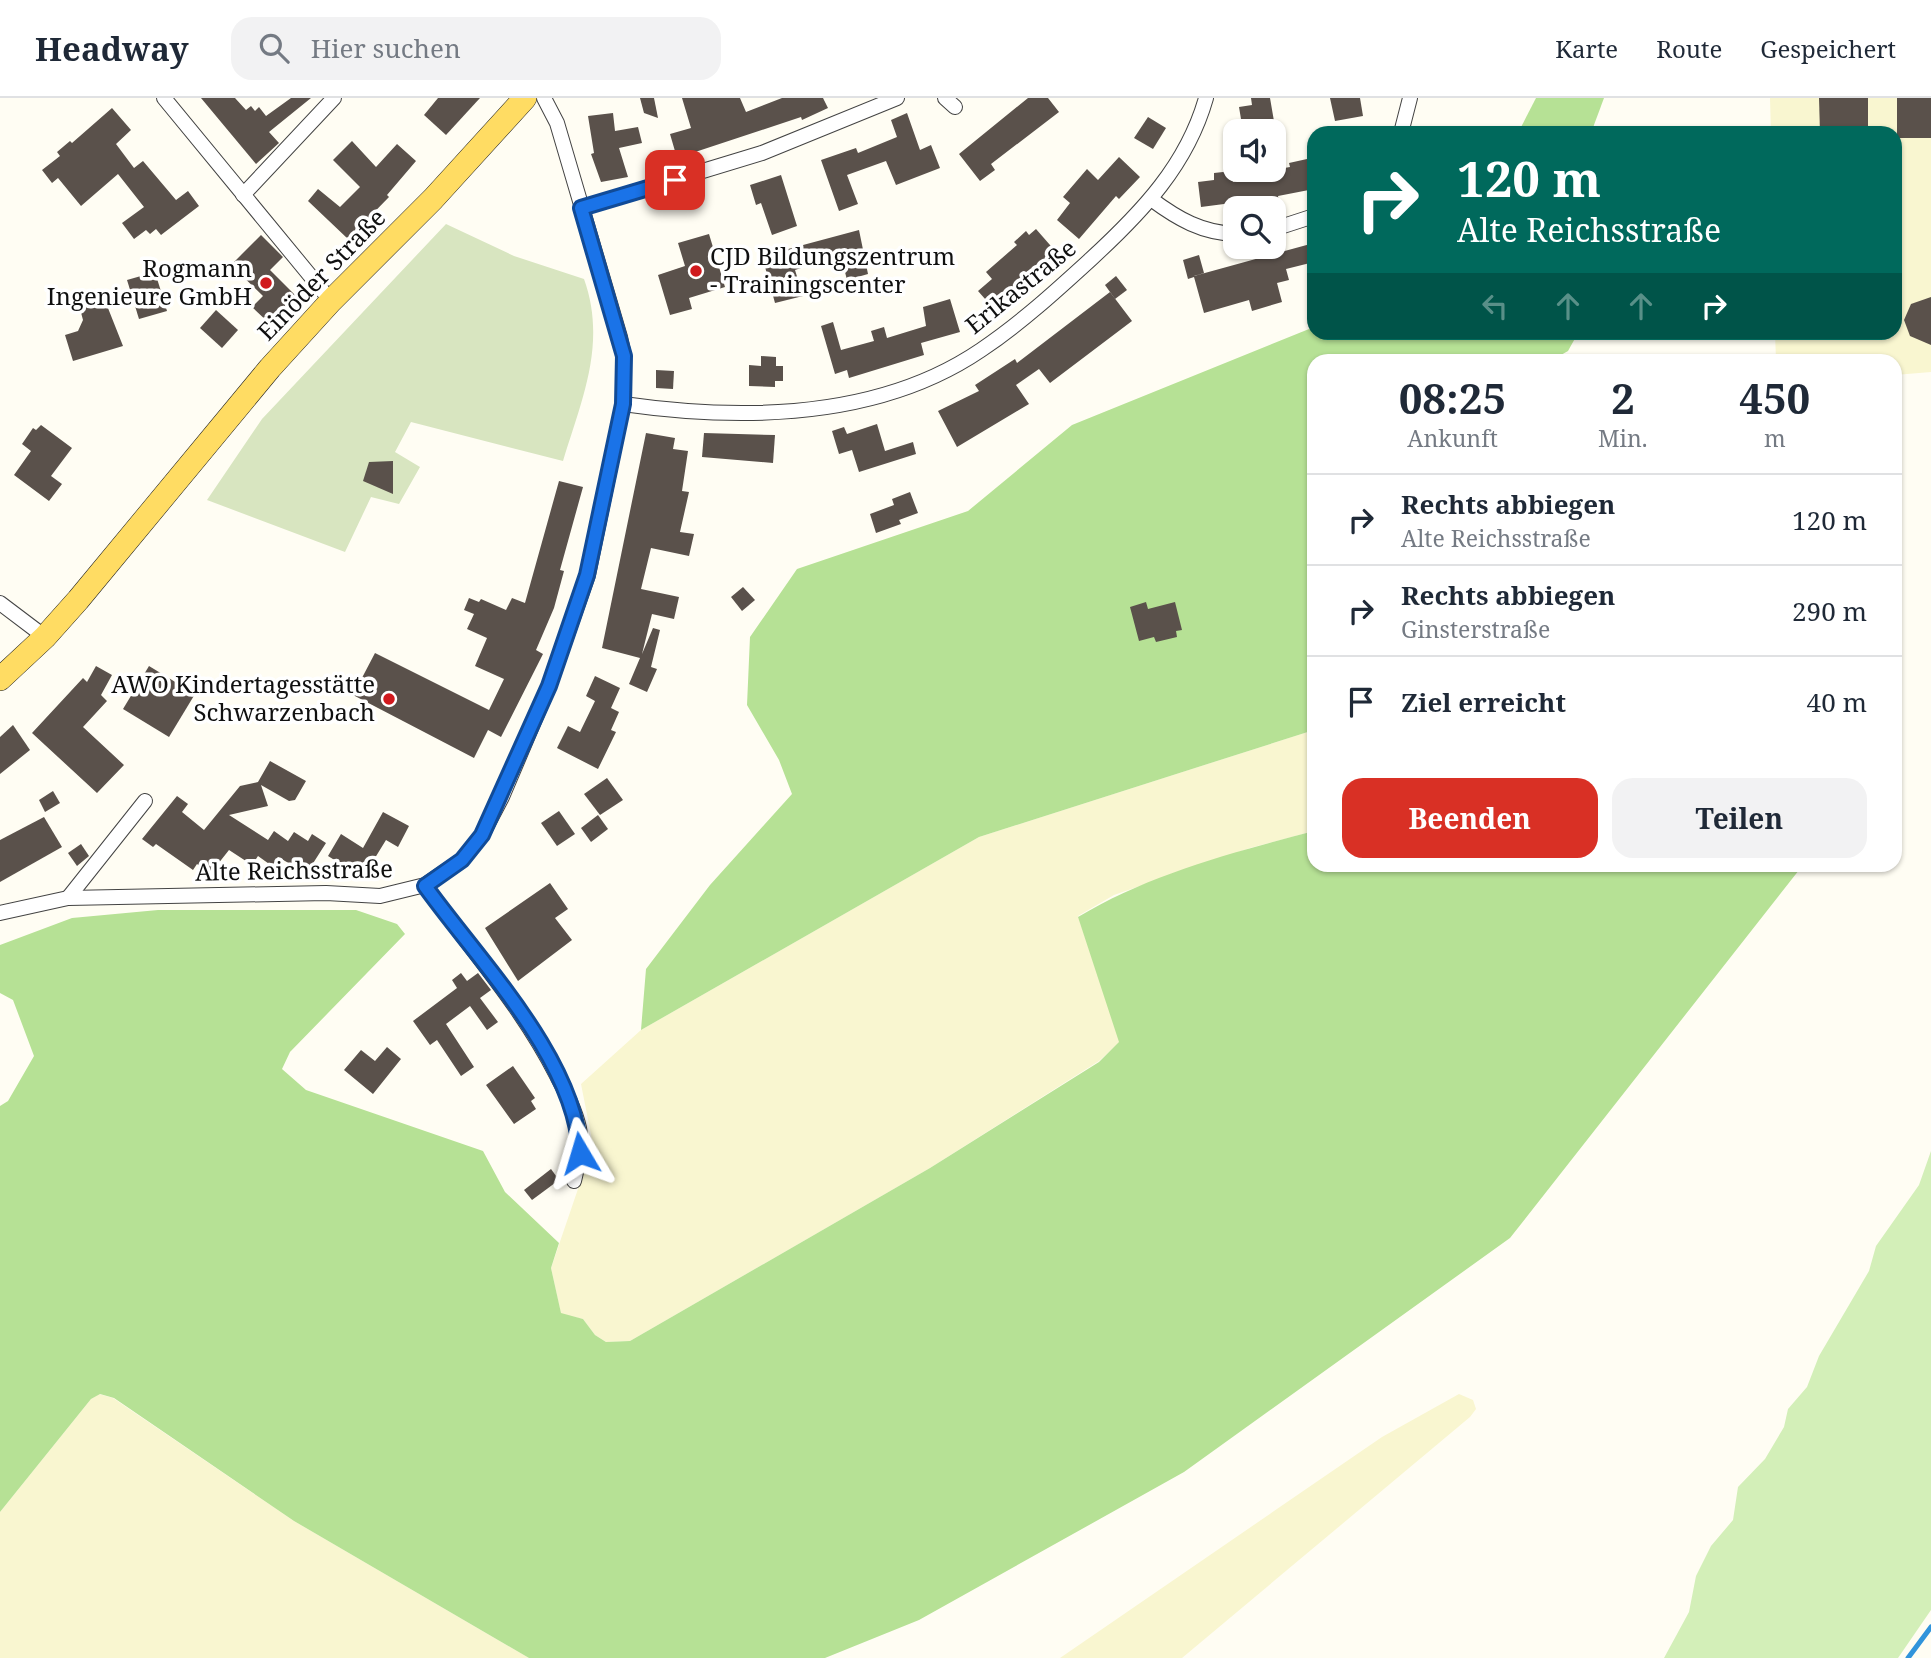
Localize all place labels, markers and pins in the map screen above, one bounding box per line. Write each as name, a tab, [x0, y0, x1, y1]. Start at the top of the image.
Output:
pin	[645, 150, 705, 210]
place label: CJD Bildungszentrum - Trainingscenter	[710, 239, 956, 300]
place label: Rogmann Ingenieure GmbH	[47, 251, 252, 312]
marker: CJD Bildungszentrum - Trainingscenter	[688, 263, 704, 279]
marker: Rogmann Ingenieure GmbH	[258, 275, 274, 291]
place label: AWO Kindertagesstätte Schwarzenbach	[111, 667, 375, 728]
marker: AWO Kindertagesstätte Schwarzenbach	[381, 691, 397, 707]

